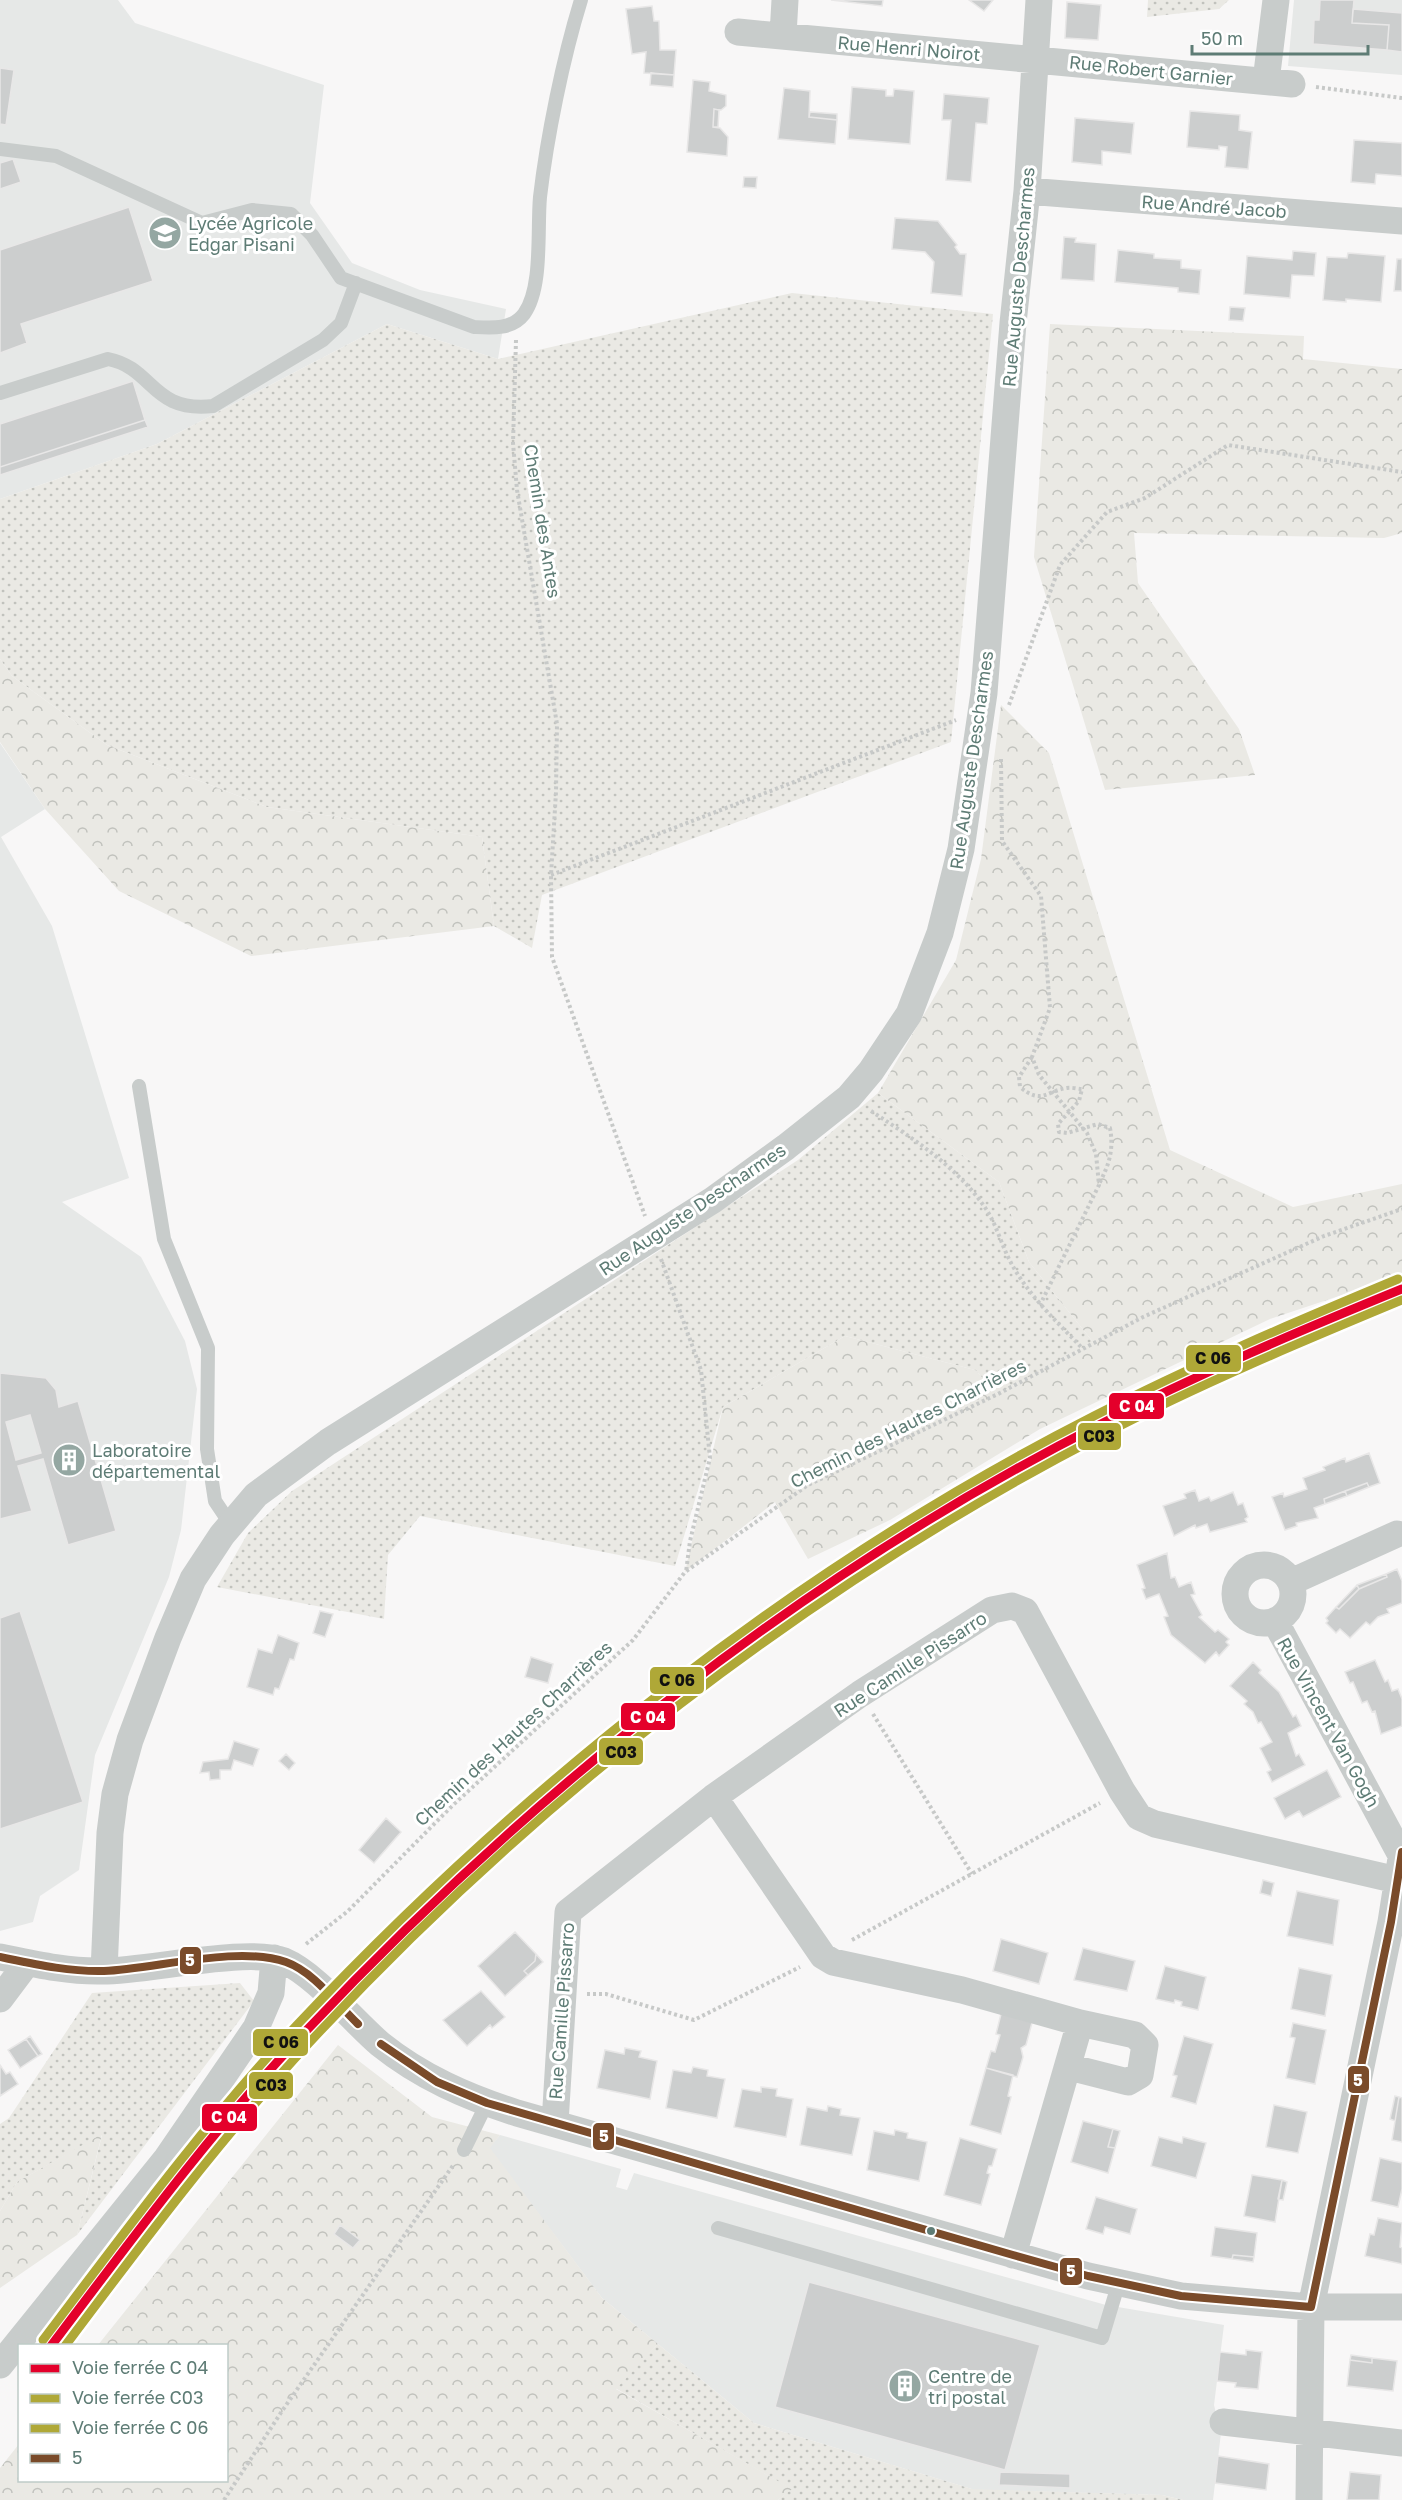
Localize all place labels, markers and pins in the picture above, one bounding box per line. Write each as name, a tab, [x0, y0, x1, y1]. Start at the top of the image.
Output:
place label: Lycée Agricole Edgar Pisani	[188, 212, 313, 255]
school or university icon: Lycée Agricole Edgar Pisani	[147, 215, 183, 251]
place label: Laboratoire départemental	[92, 1439, 220, 1482]
building icon: Laboratoire départemental	[51, 1442, 87, 1478]
unlabelled marker	[925, 2225, 937, 2237]
place label: Centre de tri postal	[928, 2365, 1012, 2408]
building icon: Centre de tri postal	[887, 2368, 923, 2404]

